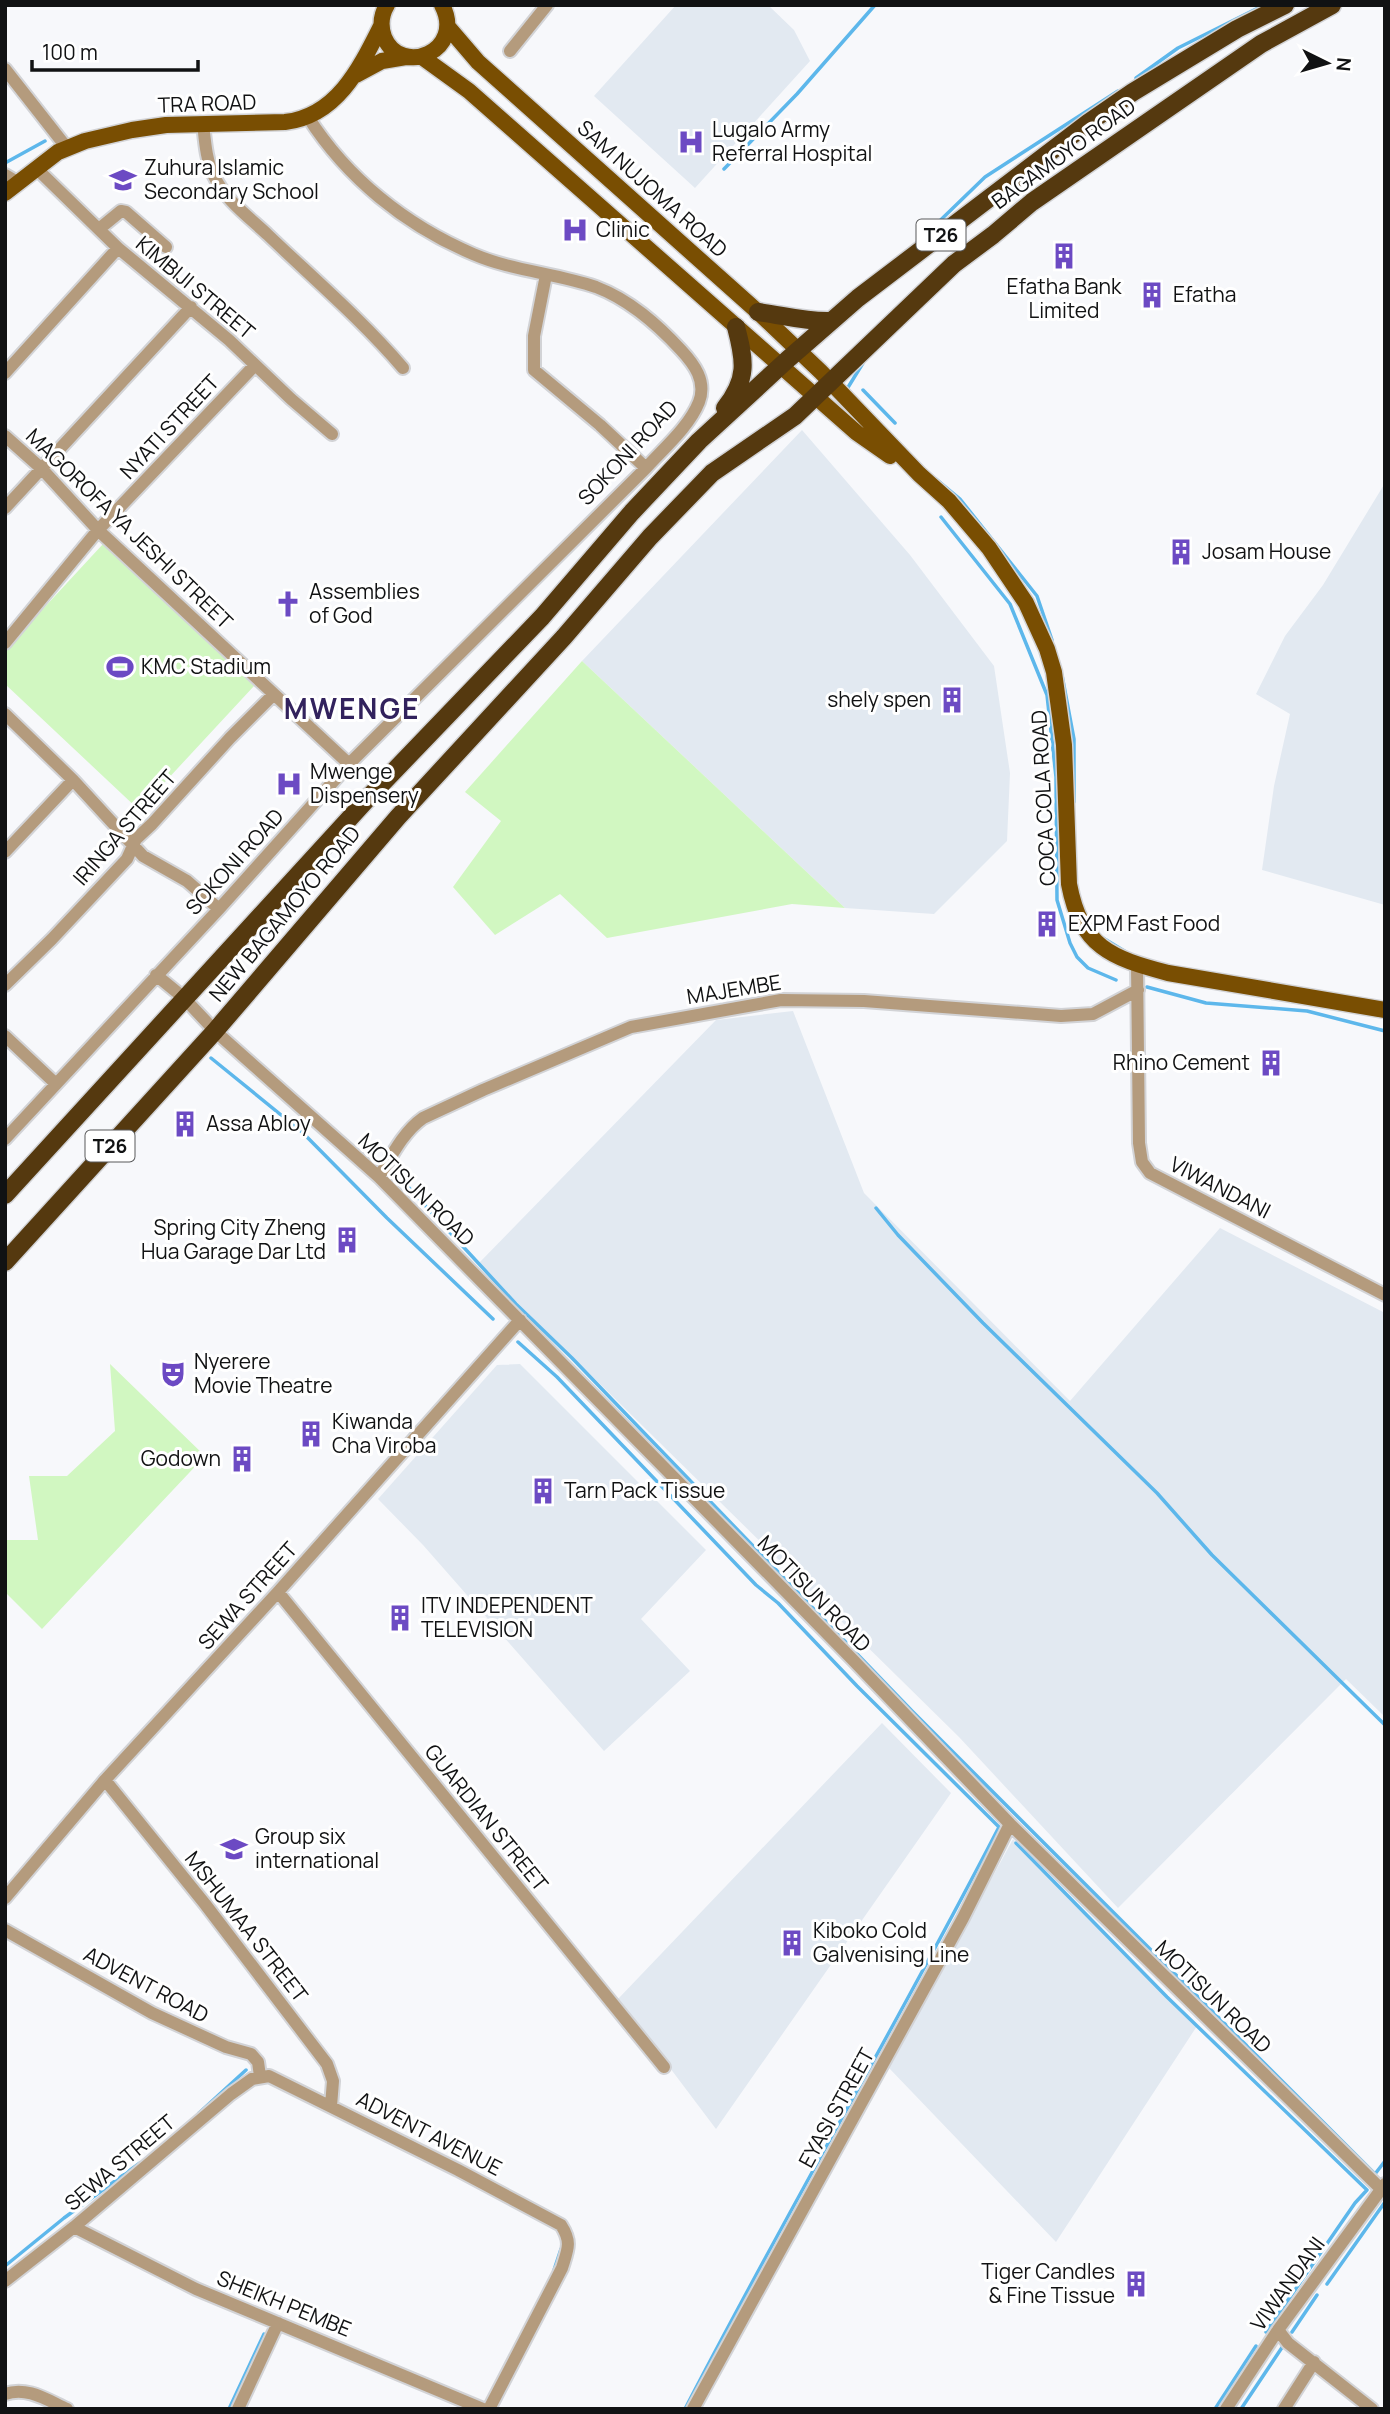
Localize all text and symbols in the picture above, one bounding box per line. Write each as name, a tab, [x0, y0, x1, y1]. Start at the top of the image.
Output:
scale bar	[32, 28, 198, 72]
north arrow	[1292, 28, 1362, 98]
text: 100 m	[42, 38, 98, 66]
text: N	[1330, 57, 1357, 72]
street label: TRA ROAD	[157, 87, 257, 119]
street label: BAGAMOYO ROAD	[986, 92, 1141, 215]
street label: SAM NUJOMA ROAD	[572, 113, 734, 263]
place label: Lugalo Army Referral Hospital	[712, 115, 872, 167]
hospital icon: Lugalo Army Referral Hospital	[676, 127, 706, 157]
place label: Zuhura Islamic Secondary School	[144, 153, 319, 205]
school or university icon: Zuhura Islamic Secondary School	[108, 165, 138, 195]
hospital icon: Clinic	[560, 215, 590, 245]
place label: Clinic	[596, 215, 650, 243]
road number: T26	[916, 219, 965, 250]
street label: KIMBIJI STREET	[130, 229, 261, 345]
building icon: Efatha Bank Limited	[1049, 241, 1079, 271]
place label: Efatha Bank Limited	[1007, 272, 1122, 324]
building icon: Efatha	[1137, 280, 1167, 310]
place label: Efatha	[1173, 280, 1236, 308]
street label: NYATI STREET	[114, 368, 225, 485]
street label: SOKONI ROAD	[571, 394, 683, 511]
street label: MAGOROFA YA JESHI STREET	[20, 422, 239, 635]
building icon: Josam House	[1166, 537, 1196, 567]
place label: Josam House	[1202, 537, 1331, 565]
place label: Assemblies of God	[309, 577, 420, 629]
church icon: Assemblies of God	[273, 589, 303, 619]
sports icon: KMC Stadium	[105, 652, 135, 682]
place label: KMC Stadium	[141, 652, 271, 680]
place label: shely spen	[827, 685, 931, 713]
building icon: shely spen	[937, 685, 967, 715]
district label: MWENGE	[284, 689, 420, 727]
street label: COCA COLA ROAD	[1024, 709, 1062, 887]
place label: Mwenge Dispensery	[310, 757, 419, 809]
street label: IRINGA STREET	[66, 763, 183, 891]
hospital icon: Mwenge Dispensery	[274, 769, 304, 799]
street label: SOKONI ROAD	[179, 802, 289, 920]
street label: NEW BAGAMOYO ROAD	[202, 820, 366, 1007]
building icon: EXPM Fast Food	[1032, 909, 1062, 939]
place label: EXPM Fast Food	[1068, 909, 1220, 937]
street label: MAJEMBE	[685, 968, 783, 1010]
place label: Rhino Cement	[1113, 1048, 1250, 1076]
building icon: Rhino Cement	[1256, 1048, 1286, 1078]
building icon: Assa Abloy	[170, 1109, 200, 1139]
place label: Assa Abloy	[206, 1109, 311, 1137]
street label: MOTISUN ROAD	[352, 1127, 481, 1252]
road number: T26	[86, 1130, 134, 1162]
street label: VIWANDANI	[1165, 1150, 1276, 1224]
place label: Spring City Zheng Hua Garage Dar Ltd	[141, 1213, 326, 1265]
building icon: Spring City Zheng Hua Garage Dar Ltd	[332, 1225, 362, 1255]
place label: Nyerere Movie Theatre	[194, 1347, 332, 1399]
theatre icon: Nyerere Movie Theatre	[158, 1359, 188, 1389]
place label: Kiwanda Cha Viroba	[332, 1407, 436, 1459]
building icon: Kiwanda Cha Viroba	[296, 1419, 326, 1449]
place label: Godown	[141, 1444, 221, 1472]
building icon: Godown	[227, 1444, 257, 1474]
building icon: Tarn Pack Tissue	[528, 1476, 558, 1506]
place label: Tarn Pack Tissue	[564, 1476, 725, 1504]
street label: MOTISUN ROAD	[752, 1529, 877, 1658]
street label: SEWA STREET	[191, 1535, 303, 1655]
place label: ITV INDEPENDENT TELEVISION	[421, 1591, 593, 1643]
building icon: ITV INDEPENDENT TELEVISION	[385, 1603, 415, 1633]
street label: GUARDIAN STREET	[419, 1738, 555, 1897]
place label: Group six international	[255, 1822, 379, 1874]
school or university icon: Group six international	[219, 1834, 249, 1864]
street label: MSHUMAA STREET	[179, 1845, 315, 2008]
place label: Kiboko Cold Galvenising Line	[813, 1916, 969, 1968]
building icon: Kiboko Cold Galvenising Line	[777, 1928, 807, 1958]
street label: MOTISUN ROAD	[1149, 1934, 1278, 2059]
street label: ADVENT ROAD	[79, 1940, 214, 2029]
street label: EYASI STREET	[792, 2042, 881, 2172]
street label: ADVENT AVENUE	[352, 2084, 507, 2182]
street label: SEWA STREET	[58, 2108, 181, 2217]
street label: VIWANDANI	[1244, 2231, 1331, 2336]
place label: Tiger Candles & Fine Tissue	[981, 2257, 1115, 2309]
street label: SHEIKH PEMBE	[213, 2263, 356, 2343]
building icon: Tiger Candles & Fine Tissue	[1121, 2269, 1151, 2299]

